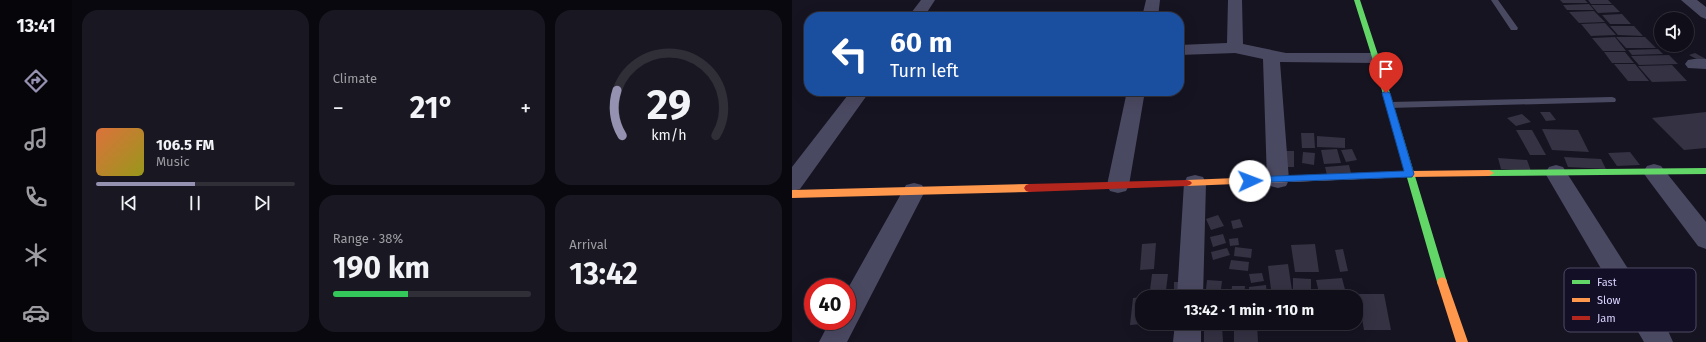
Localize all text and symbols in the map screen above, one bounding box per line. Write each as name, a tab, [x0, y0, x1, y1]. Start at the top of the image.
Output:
map controls	[1654, 12, 1694, 52]
button: sound	[1654, 12, 1694, 52]
text: 13:41	[16, 15, 56, 37]
text: 60 m	[890, 26, 952, 59]
icon: left	[824, 28, 876, 80]
pin	[1369, 52, 1403, 93]
icon: arrive	[1375, 58, 1397, 80]
text: Turn left	[890, 60, 959, 82]
icon: directions	[22, 67, 50, 95]
text: Climate	[333, 71, 377, 86]
text: 29	[646, 79, 691, 129]
text: 21°	[410, 90, 454, 126]
text: −	[333, 95, 344, 122]
text: +	[520, 95, 531, 122]
icon: music	[22, 125, 50, 153]
text: km/h	[651, 126, 686, 143]
text: 106.5 FM	[156, 136, 214, 154]
text: Music	[156, 154, 190, 169]
position arrow	[1229, 160, 1271, 202]
icon: phone	[22, 183, 50, 211]
icon: previous	[118, 192, 140, 214]
icon: pause	[184, 192, 206, 214]
icon: next	[251, 192, 273, 214]
text: Range · 38%	[333, 231, 403, 246]
text: Arrival	[569, 237, 607, 252]
icon: climate	[22, 241, 50, 269]
text: 190 km	[333, 250, 430, 286]
text: 13:42	[569, 256, 638, 292]
legend	[1564, 268, 1696, 332]
text: Fast	[1597, 276, 1617, 289]
speed limit sign: 40	[804, 278, 856, 330]
text: Slow	[1597, 294, 1621, 307]
icon: car	[22, 299, 50, 327]
text: 13:42 · 1 min · 110 m	[1184, 301, 1314, 319]
text: Jam	[1597, 312, 1616, 325]

